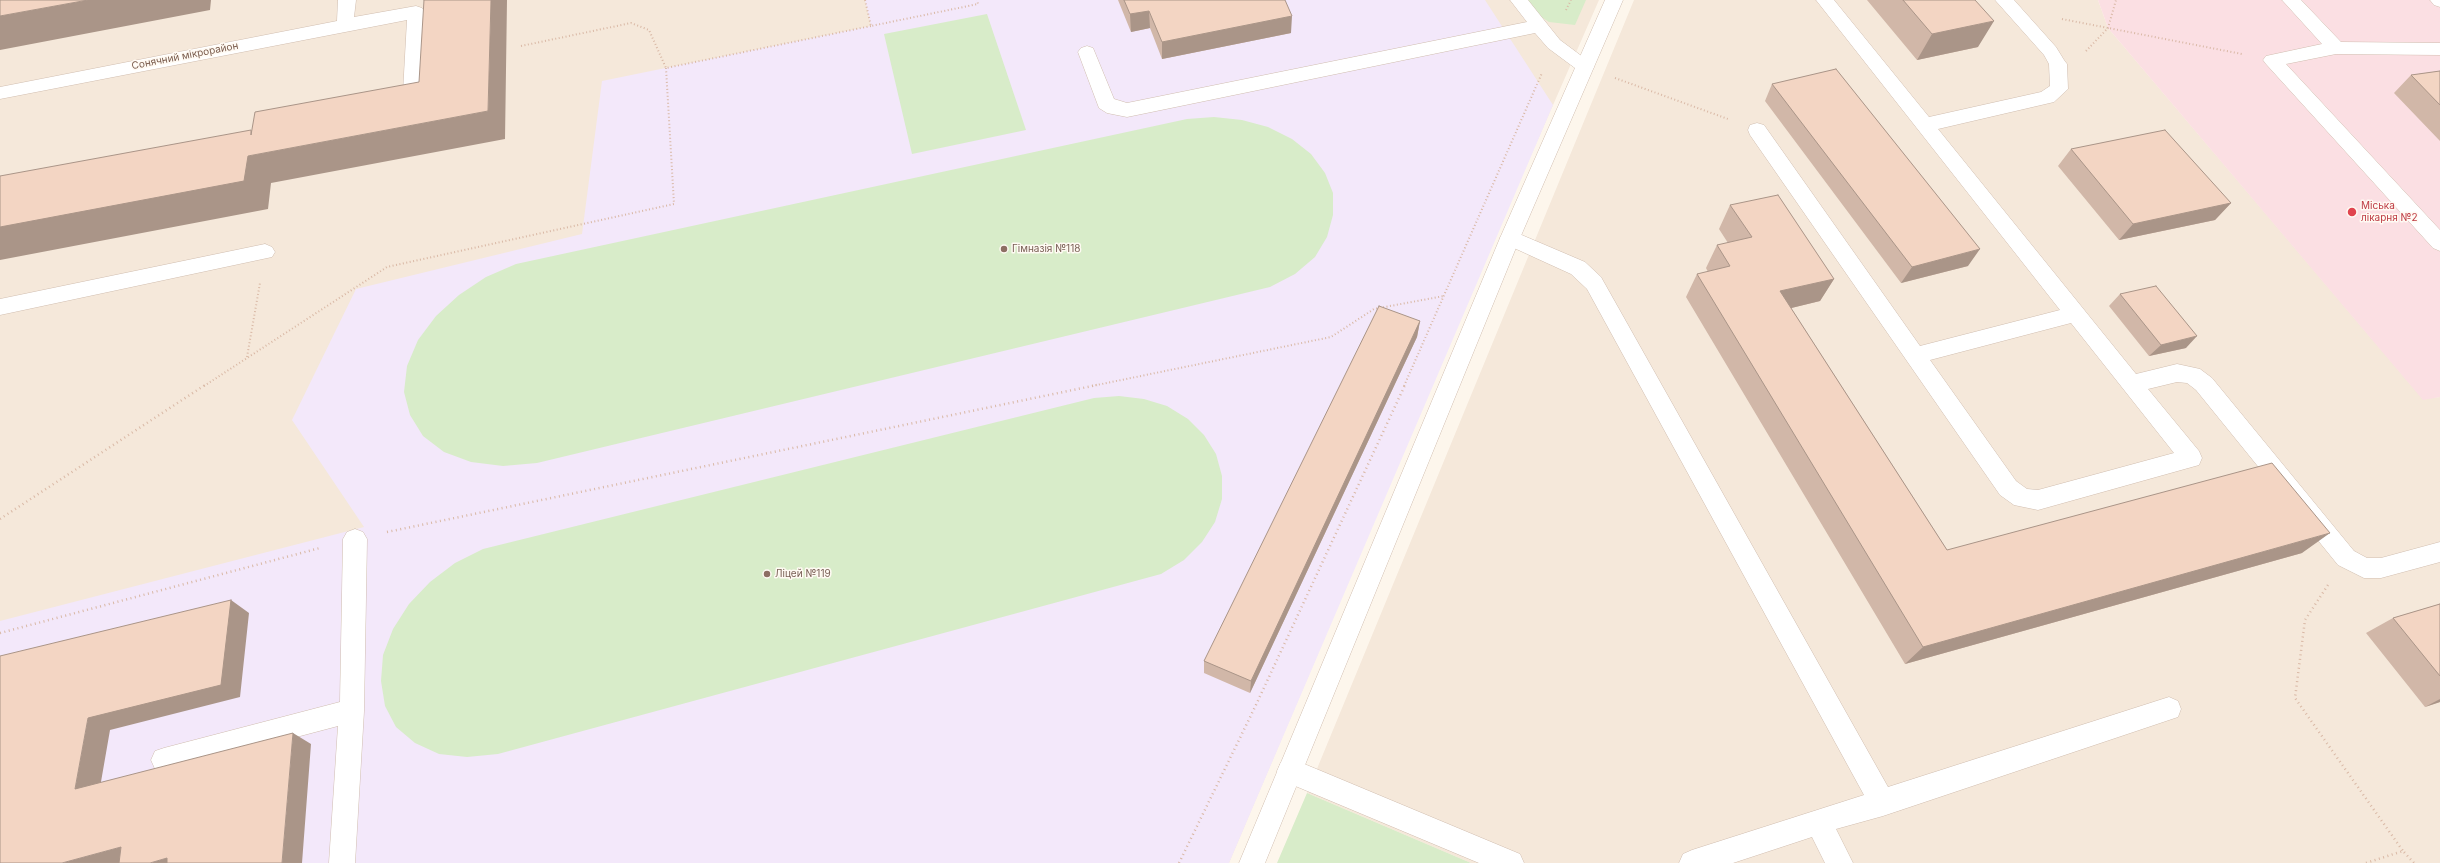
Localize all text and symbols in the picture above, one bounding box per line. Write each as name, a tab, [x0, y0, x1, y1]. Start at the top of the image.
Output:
street label: Сонячний мікрорайон	[131, 40, 239, 72]
place label: Міська лікарня №2	[2361, 200, 2418, 224]
marker: Міська лікарня №2	[2346, 206, 2358, 218]
place label: Гімназія №118	[1012, 243, 1080, 255]
marker: Гімназія №118	[999, 244, 1009, 254]
place label: Ліцей №119	[775, 568, 831, 580]
marker: Ліцей №119	[762, 569, 772, 579]

